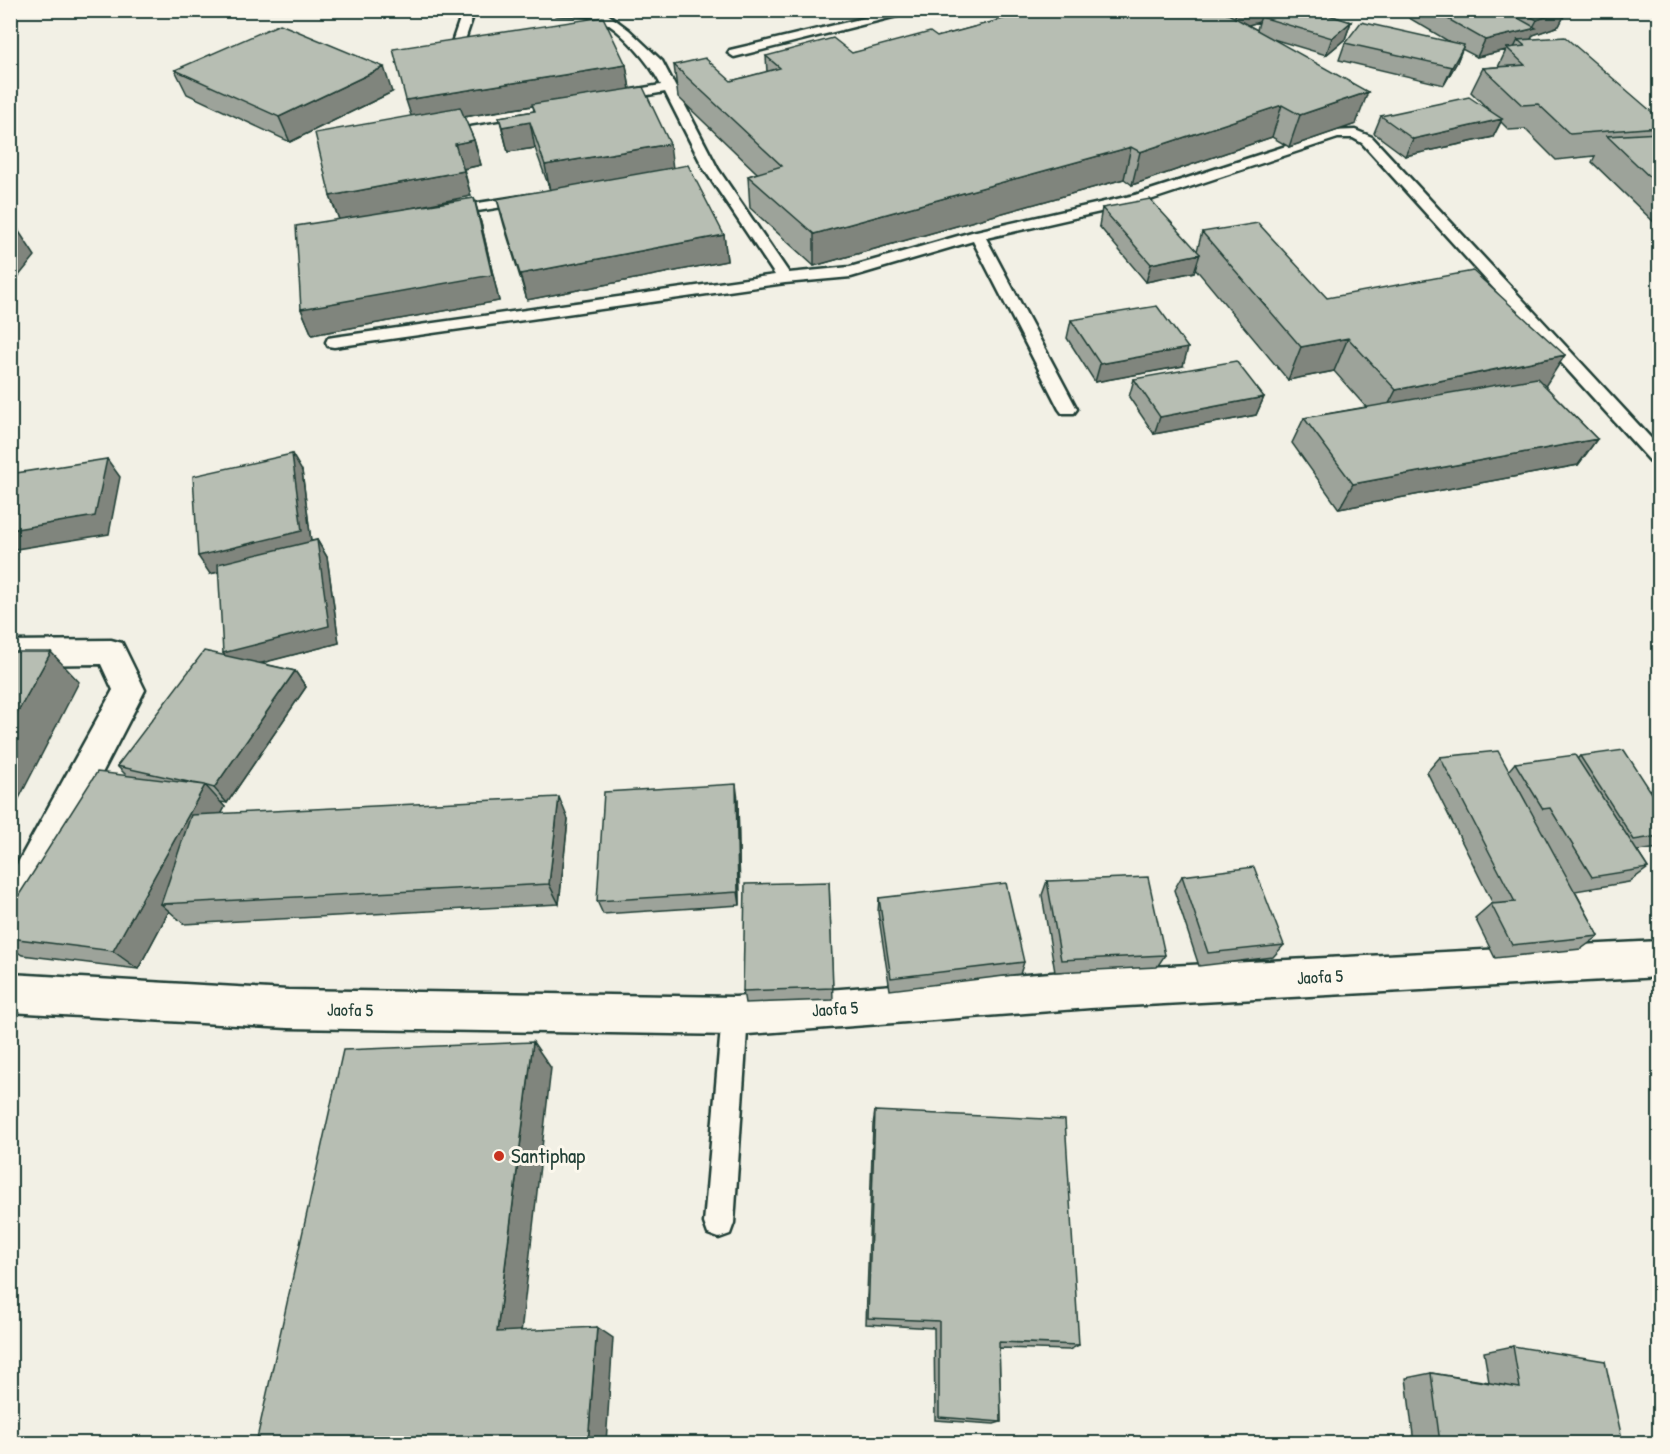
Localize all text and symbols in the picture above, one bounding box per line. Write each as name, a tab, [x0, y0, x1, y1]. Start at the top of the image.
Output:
street label: Jaofa 5	[1296, 963, 1344, 990]
street label: Jaofa 5	[811, 994, 859, 1023]
street label: Jaofa 5	[327, 997, 374, 1022]
place label: Santiphap	[511, 1141, 585, 1170]
marker: Santiphap	[492, 1149, 506, 1163]

